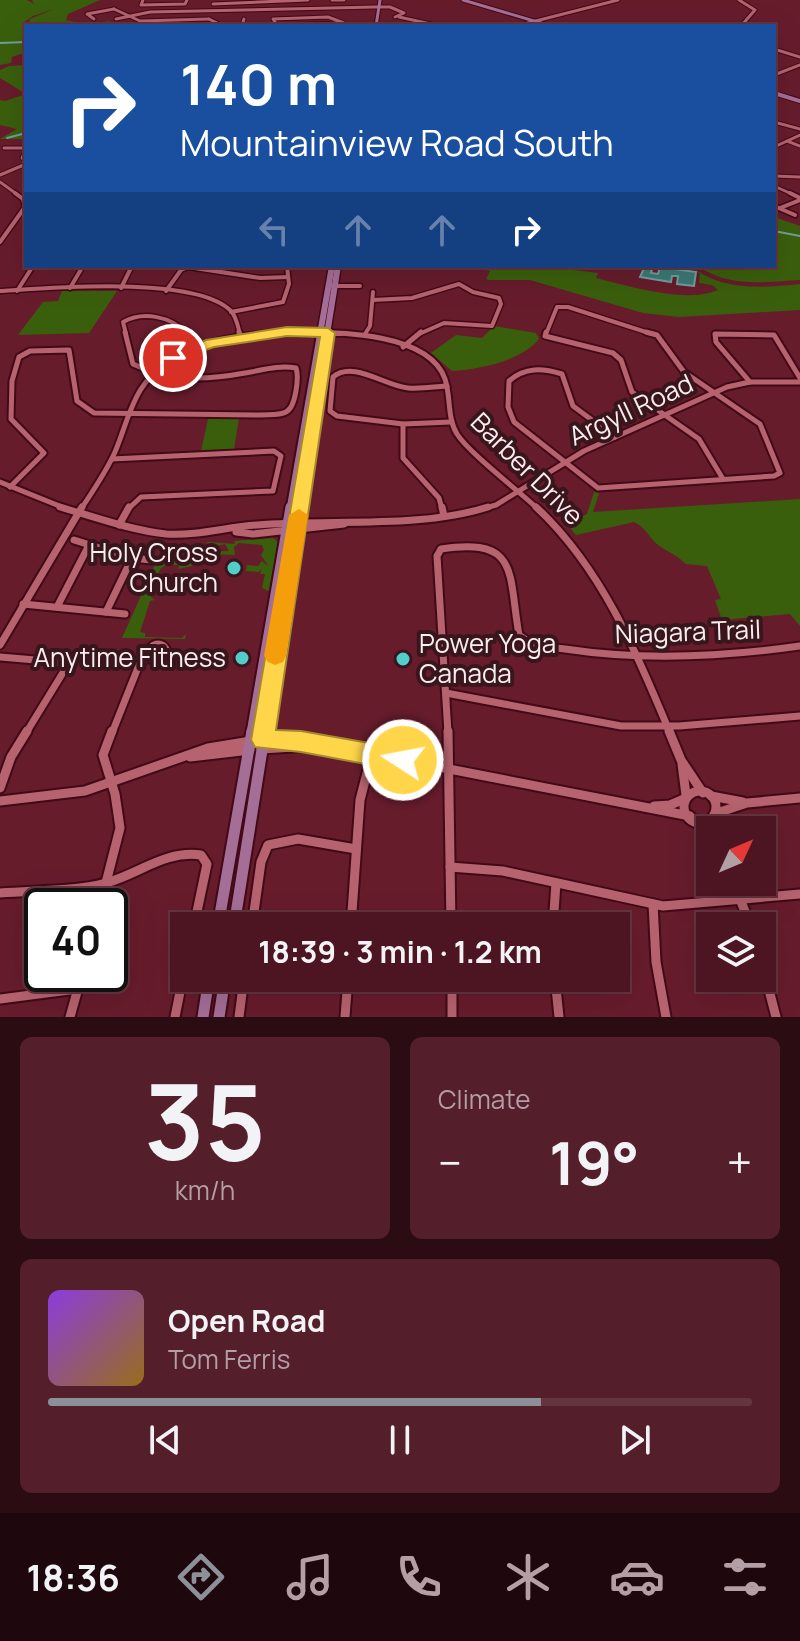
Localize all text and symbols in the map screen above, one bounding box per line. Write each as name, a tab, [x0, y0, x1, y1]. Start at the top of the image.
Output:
text: 140 m	[180, 45, 337, 122]
icon: right	[48, 56, 152, 160]
text: Mountainview Road South	[180, 118, 614, 167]
icon: left	[252, 208, 296, 252]
icon: ahead	[336, 208, 380, 252]
icon: ahead	[420, 208, 464, 252]
icon: right	[504, 208, 548, 252]
pin	[139, 324, 207, 392]
icon: arrive	[151, 336, 195, 380]
street label: Argyll Road	[563, 365, 699, 454]
street label: Barber Drive	[463, 404, 592, 533]
place label: Holy Cross Church	[90, 534, 218, 600]
marker: Holy Cross Church	[225, 559, 243, 577]
street label: Niagara Trail	[614, 610, 762, 652]
place label: Power Yoga Canada	[419, 625, 556, 691]
place label: Anytime Fitness	[34, 639, 226, 675]
marker: Anytime Fitness	[233, 649, 251, 667]
marker: Power Yoga Canada	[394, 650, 412, 668]
position arrow	[361, 718, 445, 802]
north arrow	[696, 816, 776, 896]
map controls	[696, 816, 776, 992]
speed limit sign: 40	[24, 888, 128, 992]
button: layers	[696, 912, 776, 992]
text: 18:39 · 3 min · 1.2 km	[258, 931, 542, 972]
text: 35	[144, 1049, 266, 1191]
text: Climate	[438, 1081, 530, 1117]
text: 19°	[549, 1121, 639, 1203]
text: −	[438, 1132, 462, 1192]
text: +	[727, 1132, 752, 1192]
text: km/h	[175, 1172, 235, 1208]
text: Open Road	[168, 1300, 325, 1341]
text: Tom Ferris	[168, 1341, 290, 1377]
icon: previous	[143, 1418, 187, 1462]
icon: pause	[378, 1418, 422, 1462]
icon: next	[613, 1418, 657, 1462]
icon: directions	[173, 1549, 229, 1605]
icon: music	[282, 1549, 338, 1605]
icon: phone	[391, 1549, 447, 1605]
icon: climate	[500, 1549, 556, 1605]
icon: car	[609, 1549, 665, 1605]
icon: filters	[717, 1549, 773, 1605]
text: 18:36	[26, 1553, 120, 1602]

